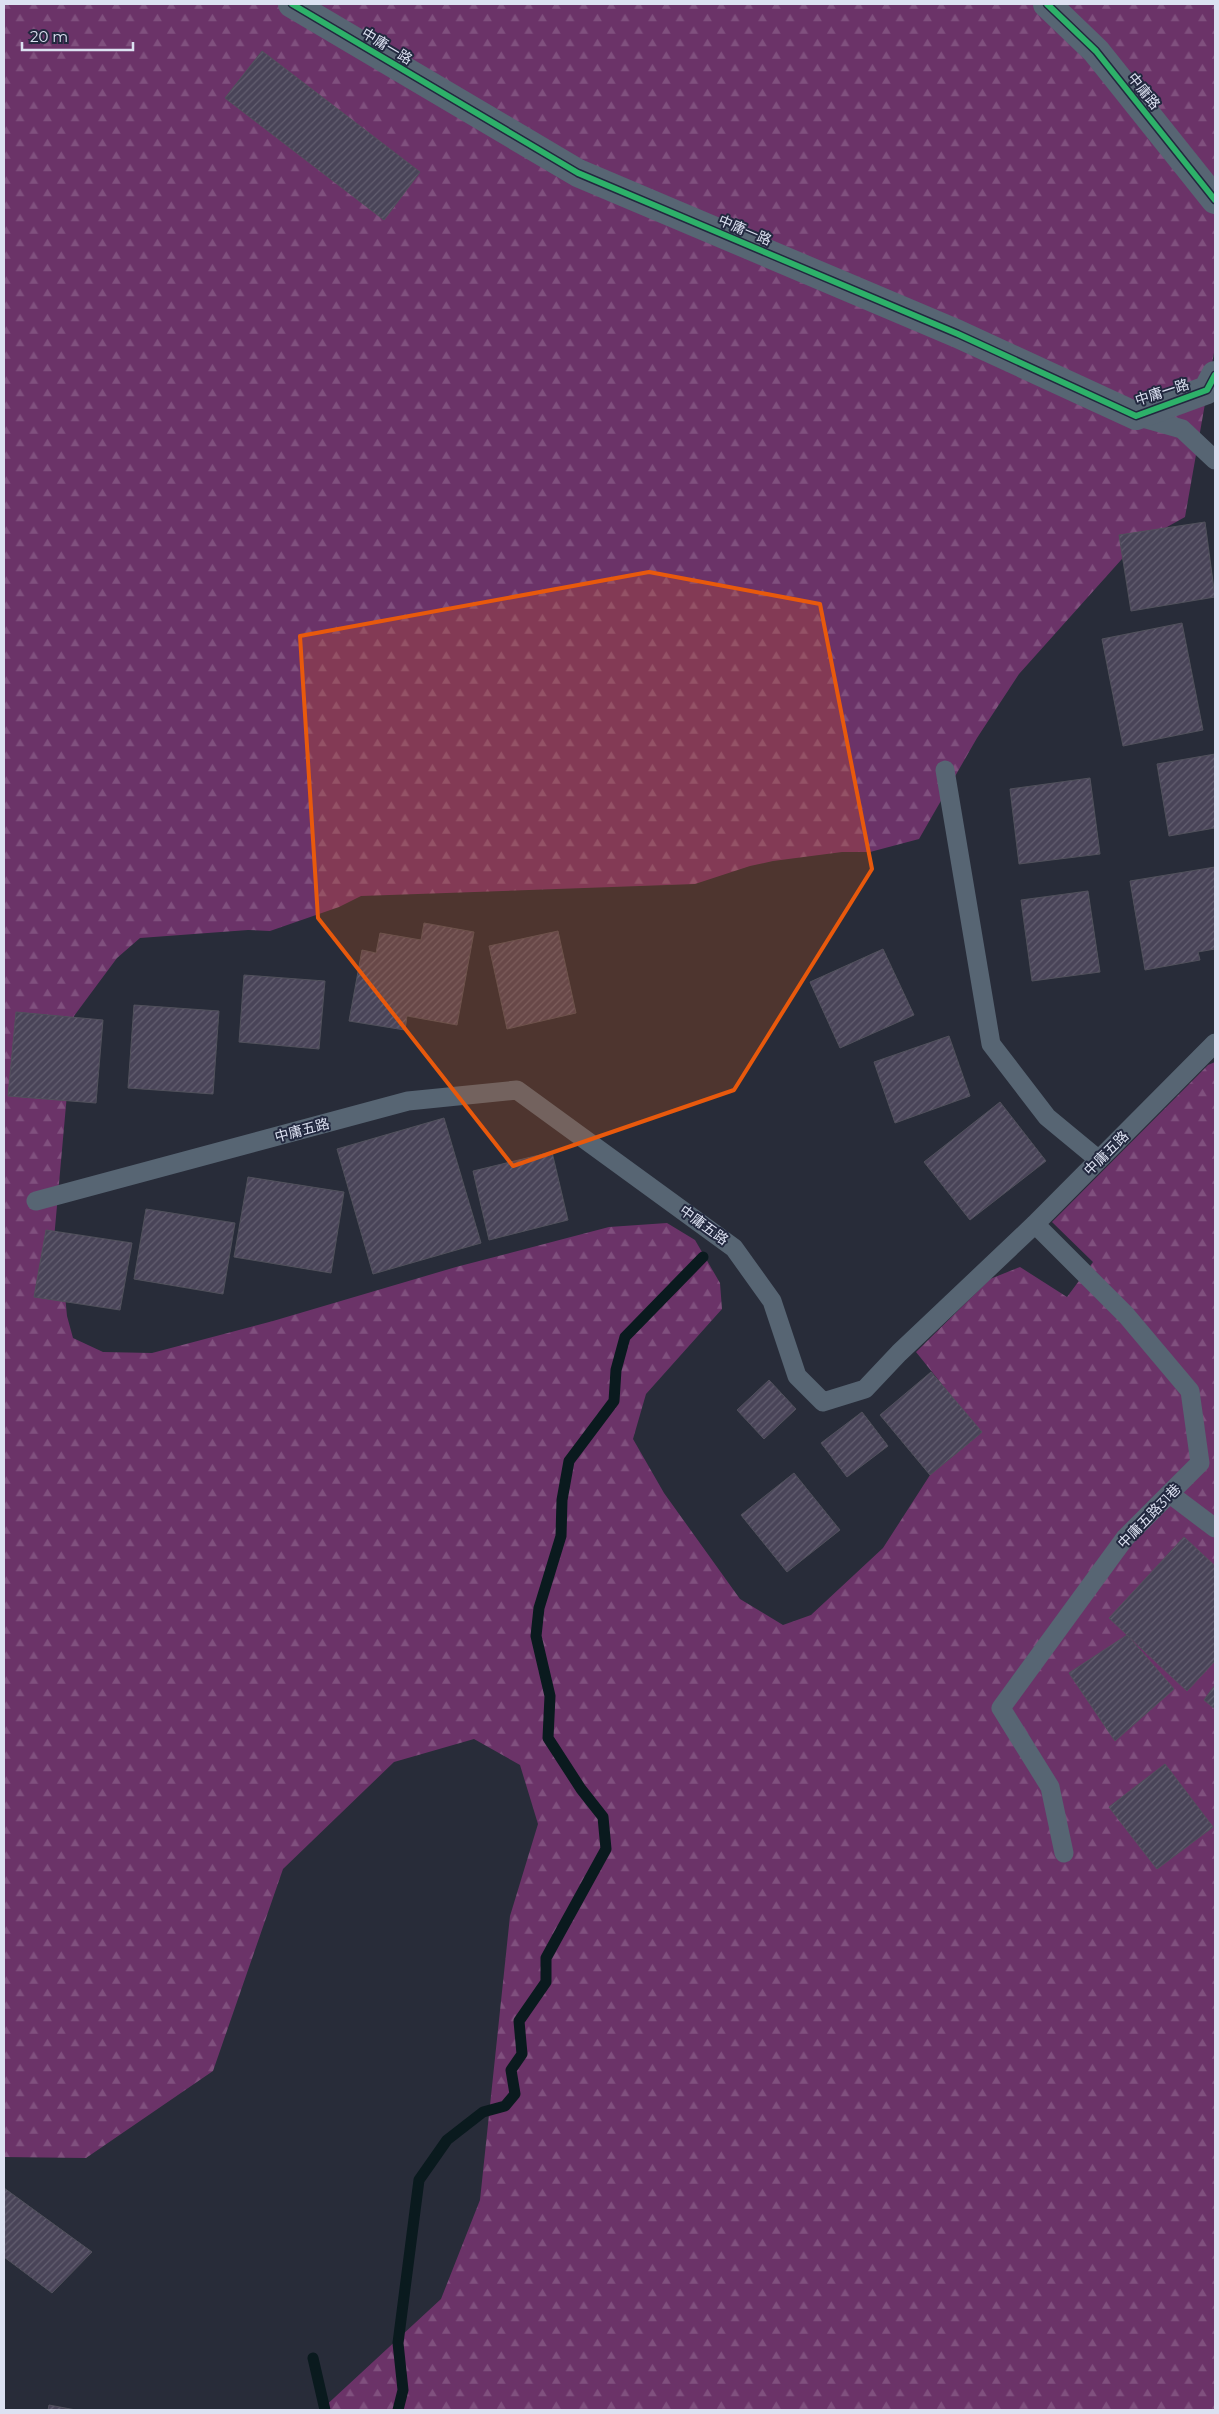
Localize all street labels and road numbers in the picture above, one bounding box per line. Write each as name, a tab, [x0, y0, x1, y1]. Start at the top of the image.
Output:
street label: 中庸一路	[358, 24, 416, 68]
street label: 中庸路	[1124, 69, 1164, 113]
street label: 中庸一路	[716, 211, 774, 249]
street label: 中庸一路	[1133, 375, 1191, 409]
street label: 中庸五路	[273, 1114, 331, 1146]
street label: 中庸五路	[1080, 1127, 1132, 1179]
street label: 中庸五路	[676, 1201, 732, 1249]
street label: 中庸五路31巷	[1114, 1480, 1184, 1552]

